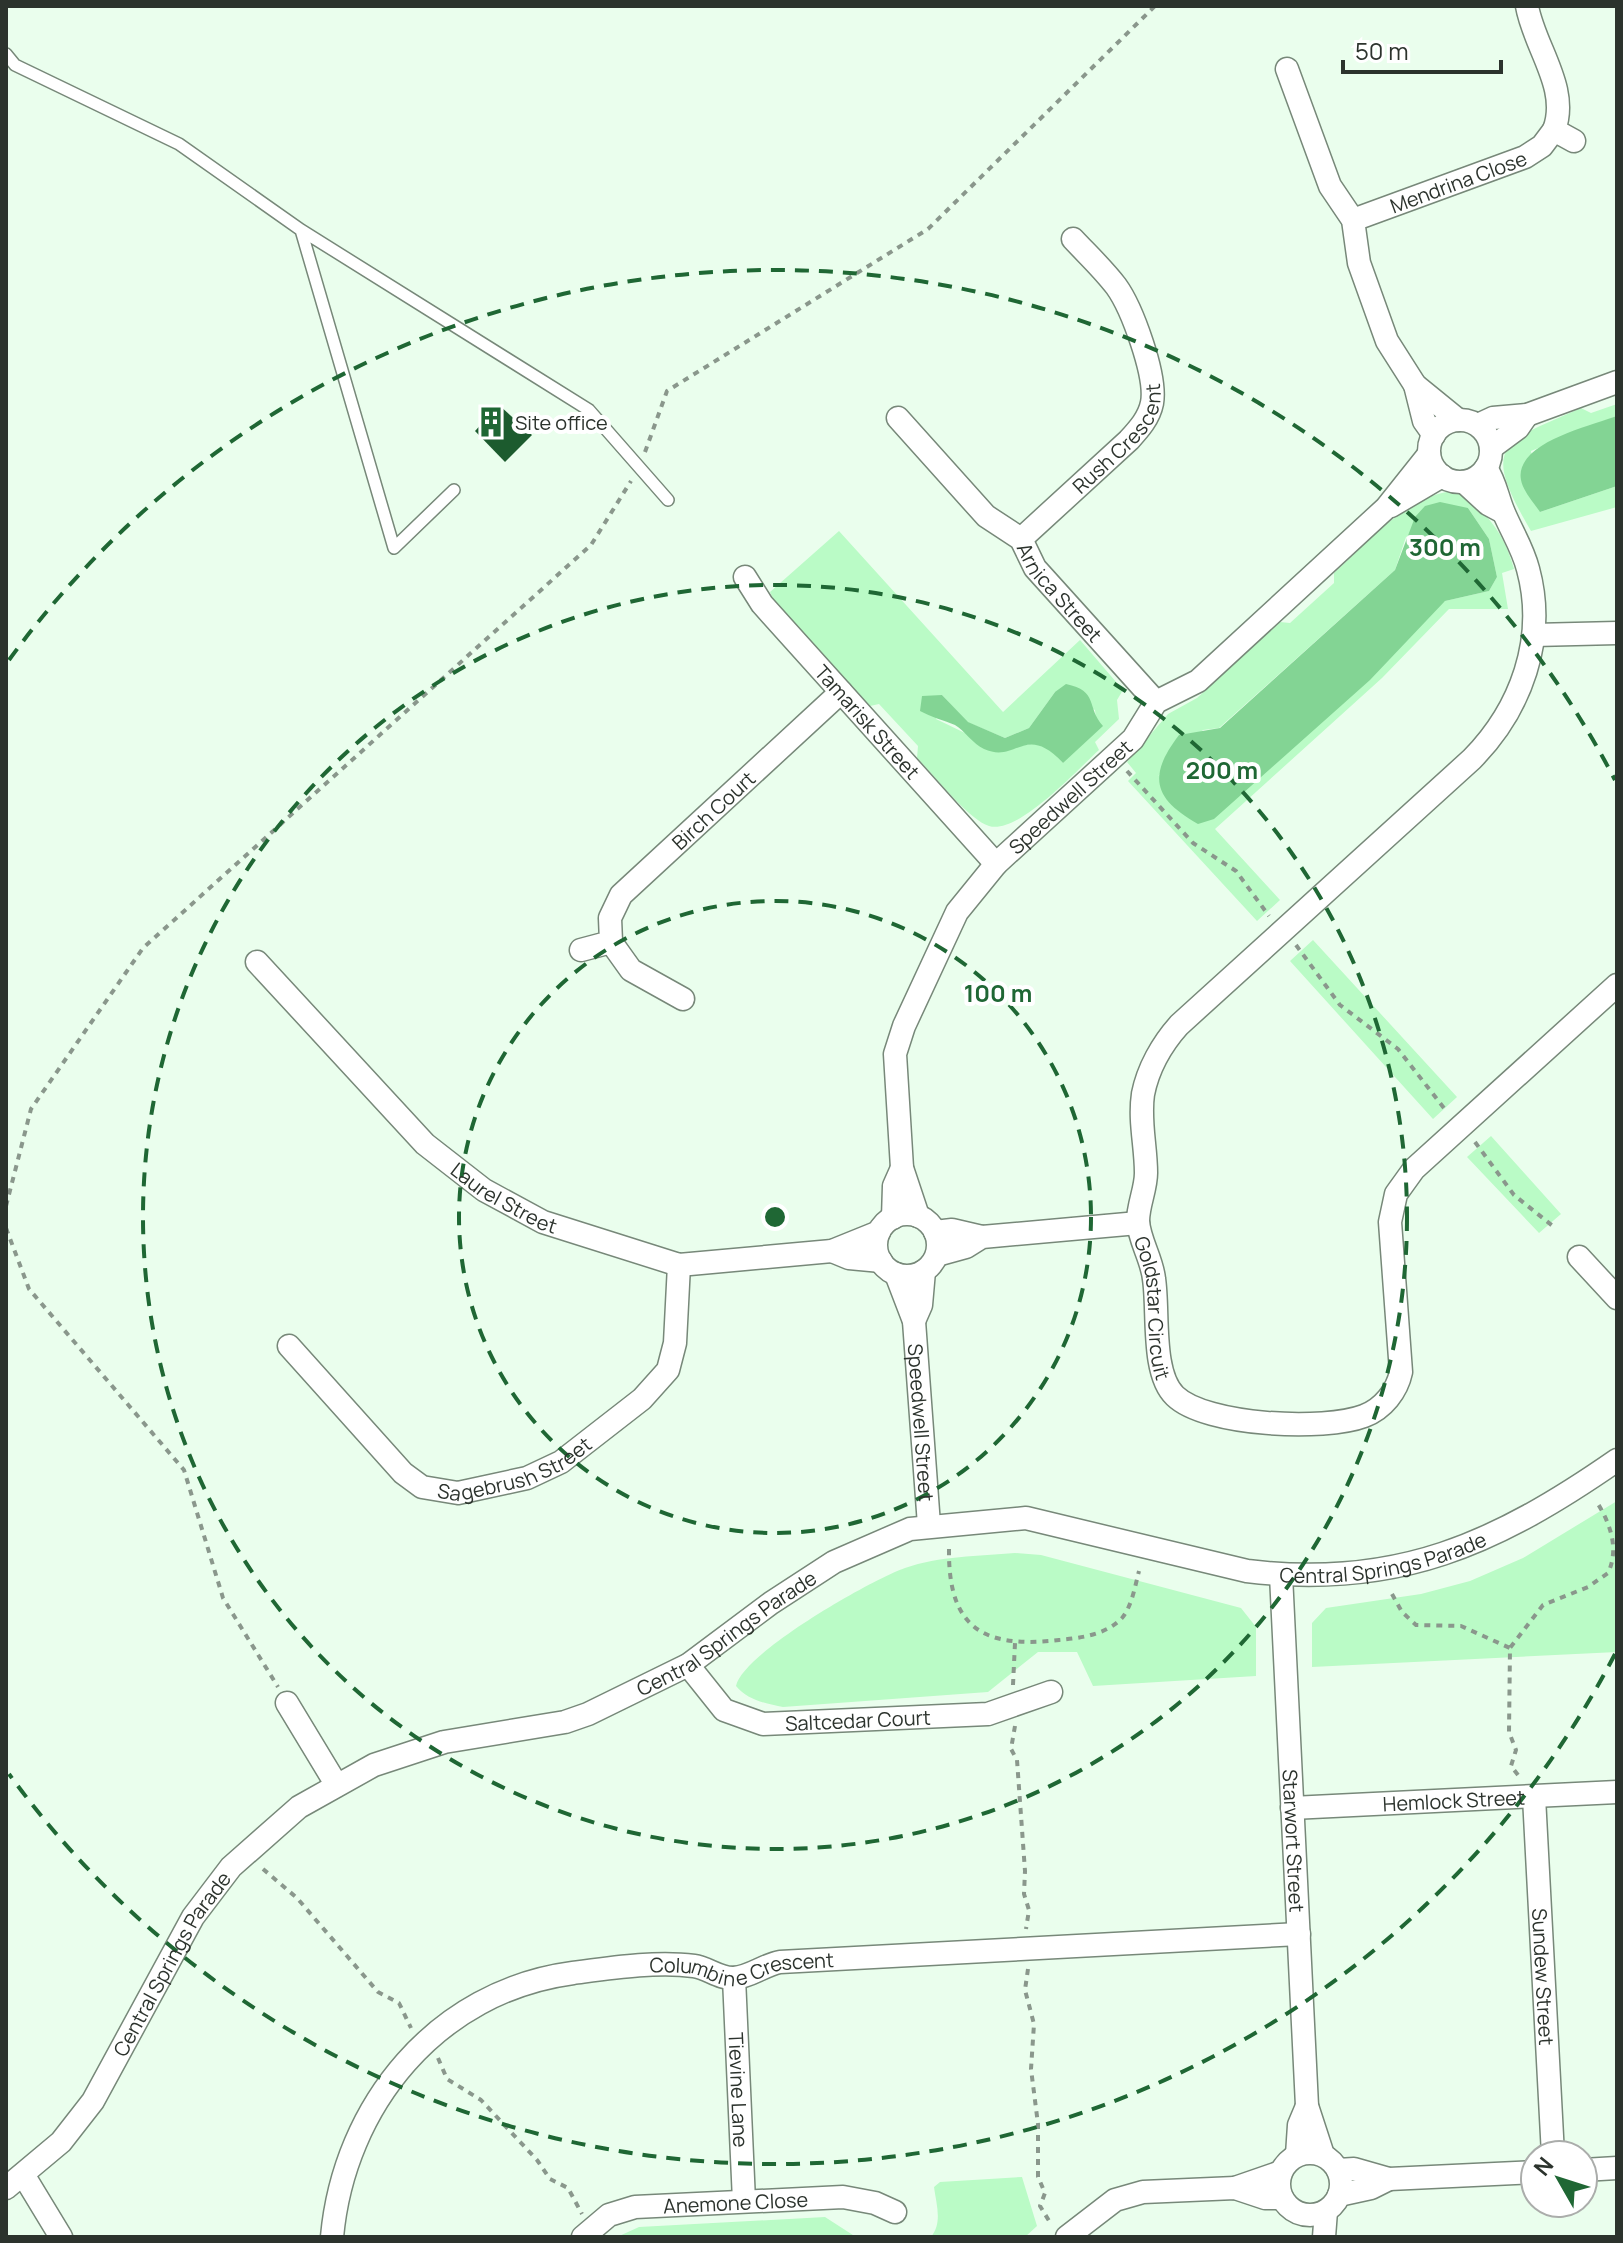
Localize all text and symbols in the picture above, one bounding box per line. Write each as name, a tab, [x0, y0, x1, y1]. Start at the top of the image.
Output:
scale bar	[1343, 24, 1501, 74]
text: 50 m	[1355, 34, 1409, 67]
street label: Mendrina Close	[1386, 144, 1530, 219]
street label: Rush Crescent	[1066, 382, 1166, 499]
building icon: Site office	[474, 405, 508, 439]
place label: Site office	[515, 409, 608, 436]
text: 300 m	[1409, 530, 1481, 563]
street label: Arnica Street	[1011, 538, 1109, 647]
street label: Tamarisk Street	[809, 659, 926, 784]
street label: Speedwell Street	[1002, 733, 1138, 860]
text: 200 m	[1186, 753, 1258, 786]
street label: Birch Court	[666, 765, 761, 855]
text: 100 m	[964, 976, 1032, 1009]
street label: Laurel Street	[446, 1156, 561, 1239]
centre of rings	[761, 1203, 789, 1231]
street label: Goldstar Circuit	[1128, 1232, 1177, 1383]
street label: Speedwell Street	[902, 1342, 941, 1502]
street label: Sagebrush Street	[436, 1430, 597, 1507]
street label: Central Springs Parade	[1279, 1525, 1490, 1588]
street label: Central Springs Parade	[632, 1564, 821, 1702]
street label: Saltcedar Court	[784, 1703, 931, 1737]
street label: Starwort Street	[1277, 1768, 1311, 1913]
street label: Hemlock Street	[1382, 1783, 1526, 1817]
street label: Central Springs Parade	[106, 1866, 237, 2061]
street label: Sundew Street	[1526, 1907, 1561, 2046]
street label: Columbine Crescent	[649, 1946, 834, 1992]
street label: Tievine Lane	[723, 2032, 755, 2148]
north arrow	[1519, 2139, 1599, 2219]
text: N	[1527, 2151, 1560, 2182]
street label: Anemone Close	[663, 2185, 809, 2219]

